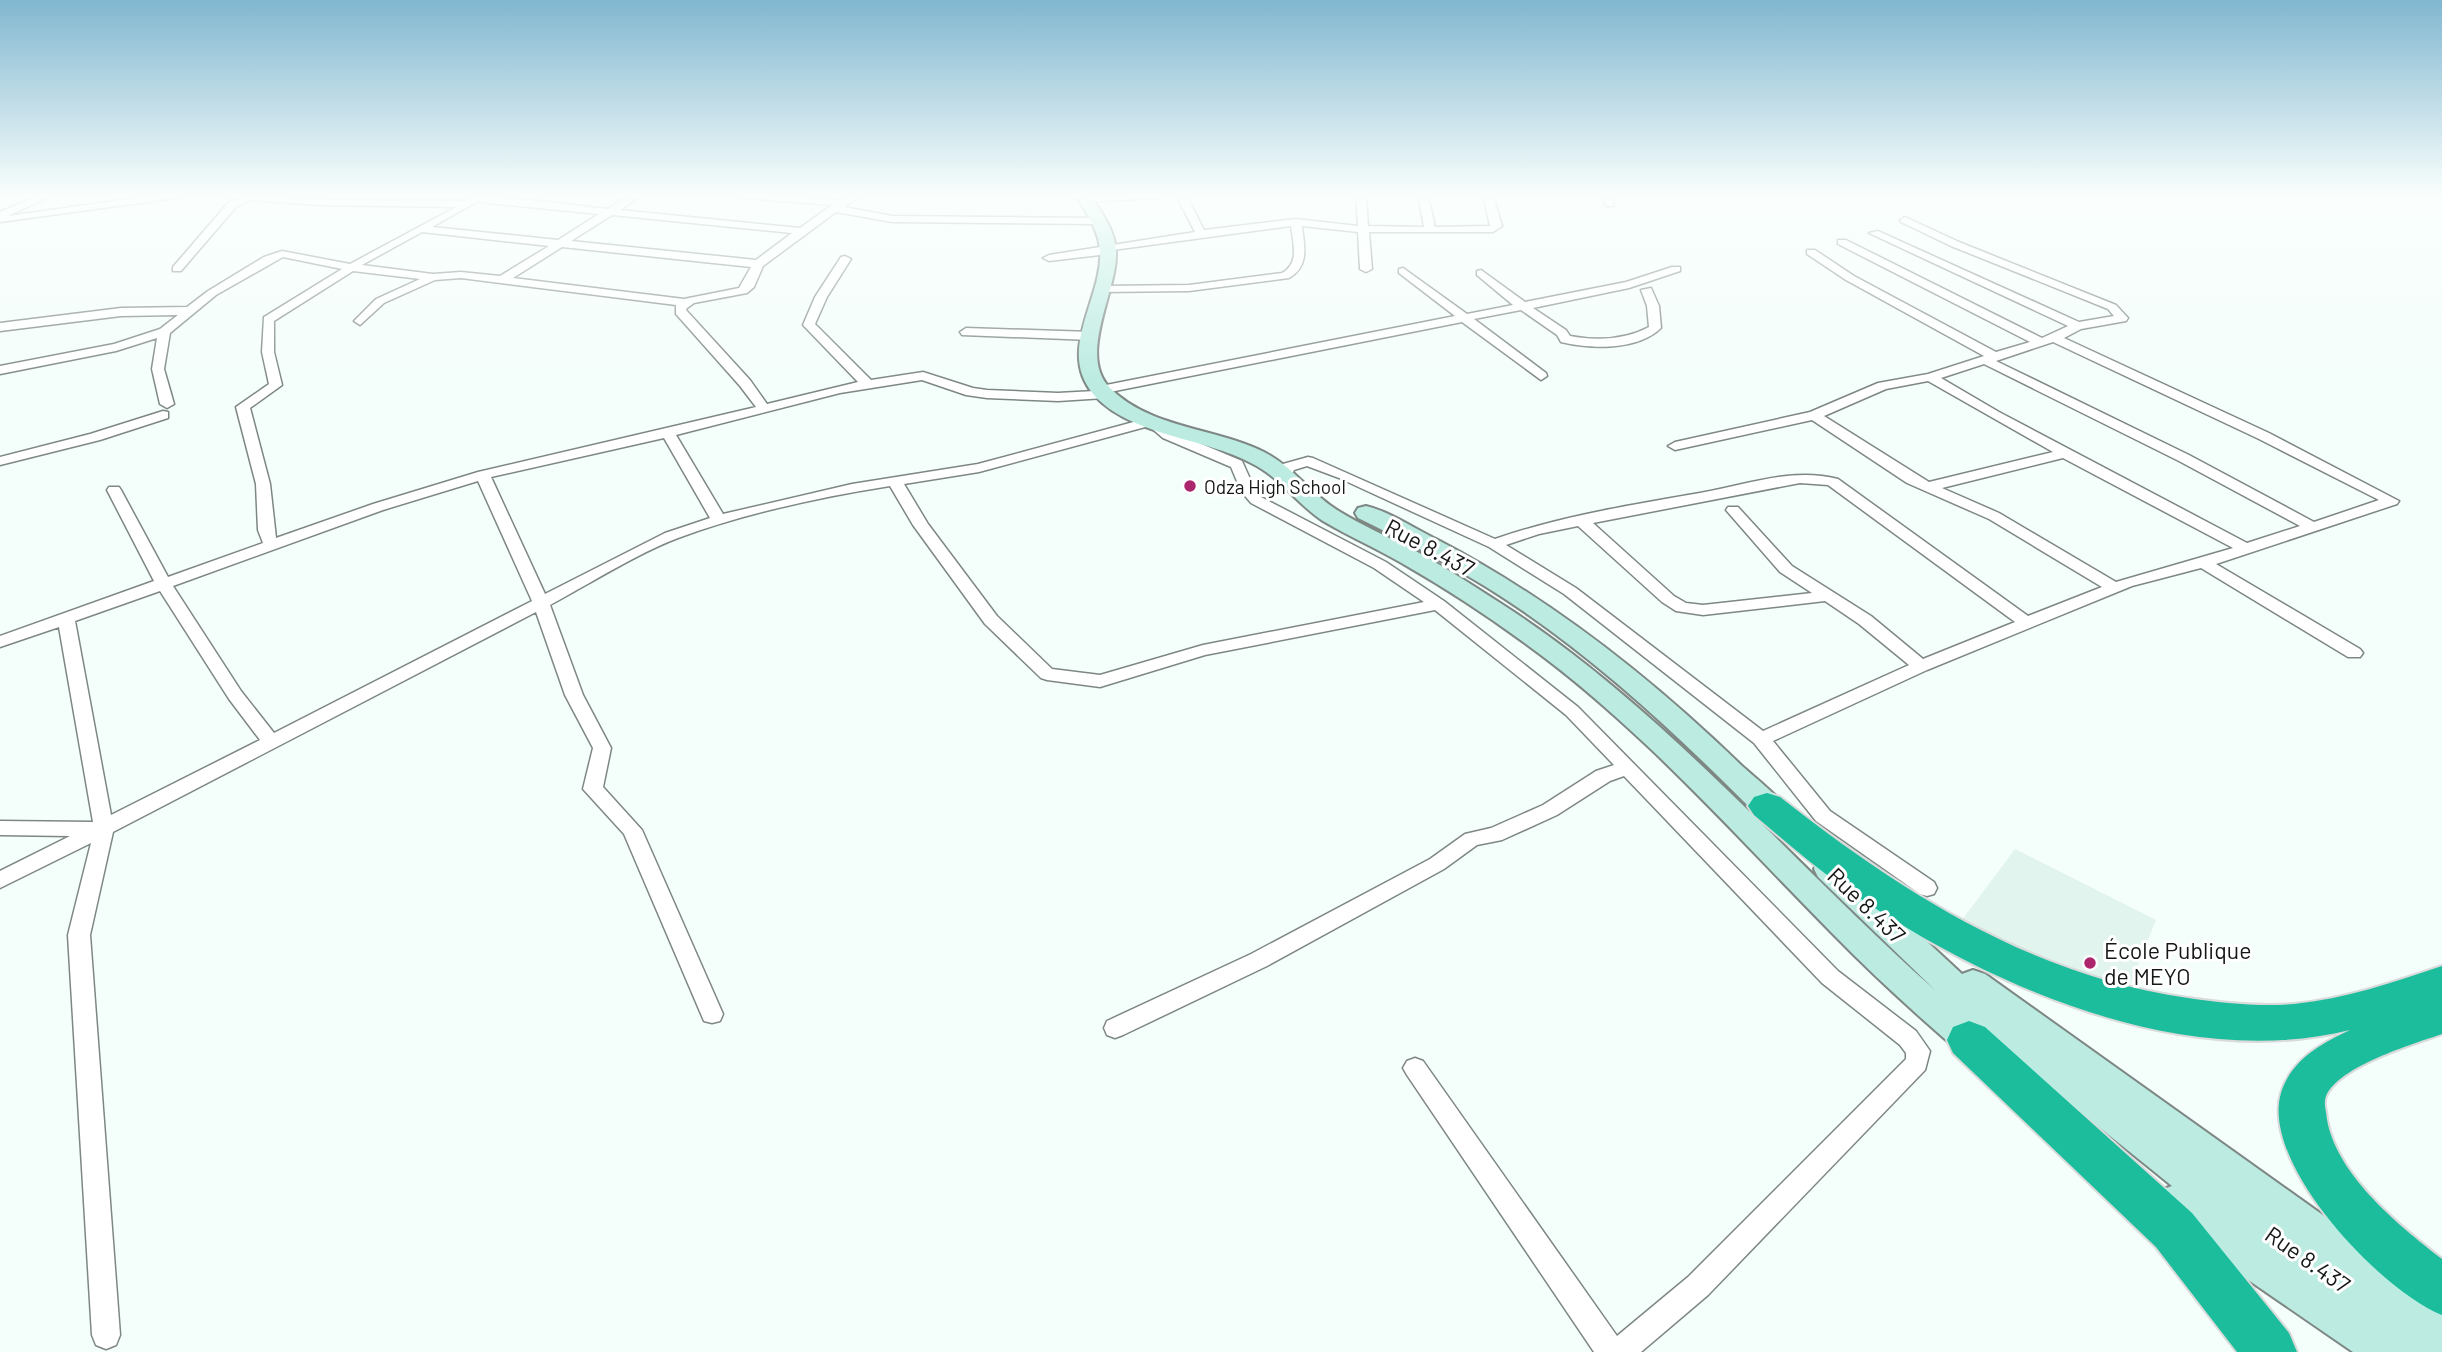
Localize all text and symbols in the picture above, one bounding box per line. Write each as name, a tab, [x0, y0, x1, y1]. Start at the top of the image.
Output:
place label: Odza High School	[1204, 475, 1346, 498]
marker: Odza High School	[1182, 478, 1198, 494]
street label: Rue 8.437	[1381, 512, 1480, 582]
street label: Rue 8.437	[1822, 861, 1912, 949]
place label: École Publique de MEYO	[2104, 936, 2251, 990]
marker: École Publique de MEYO	[2082, 955, 2098, 971]
street label: Rue 8.437	[2260, 1220, 2356, 1298]

